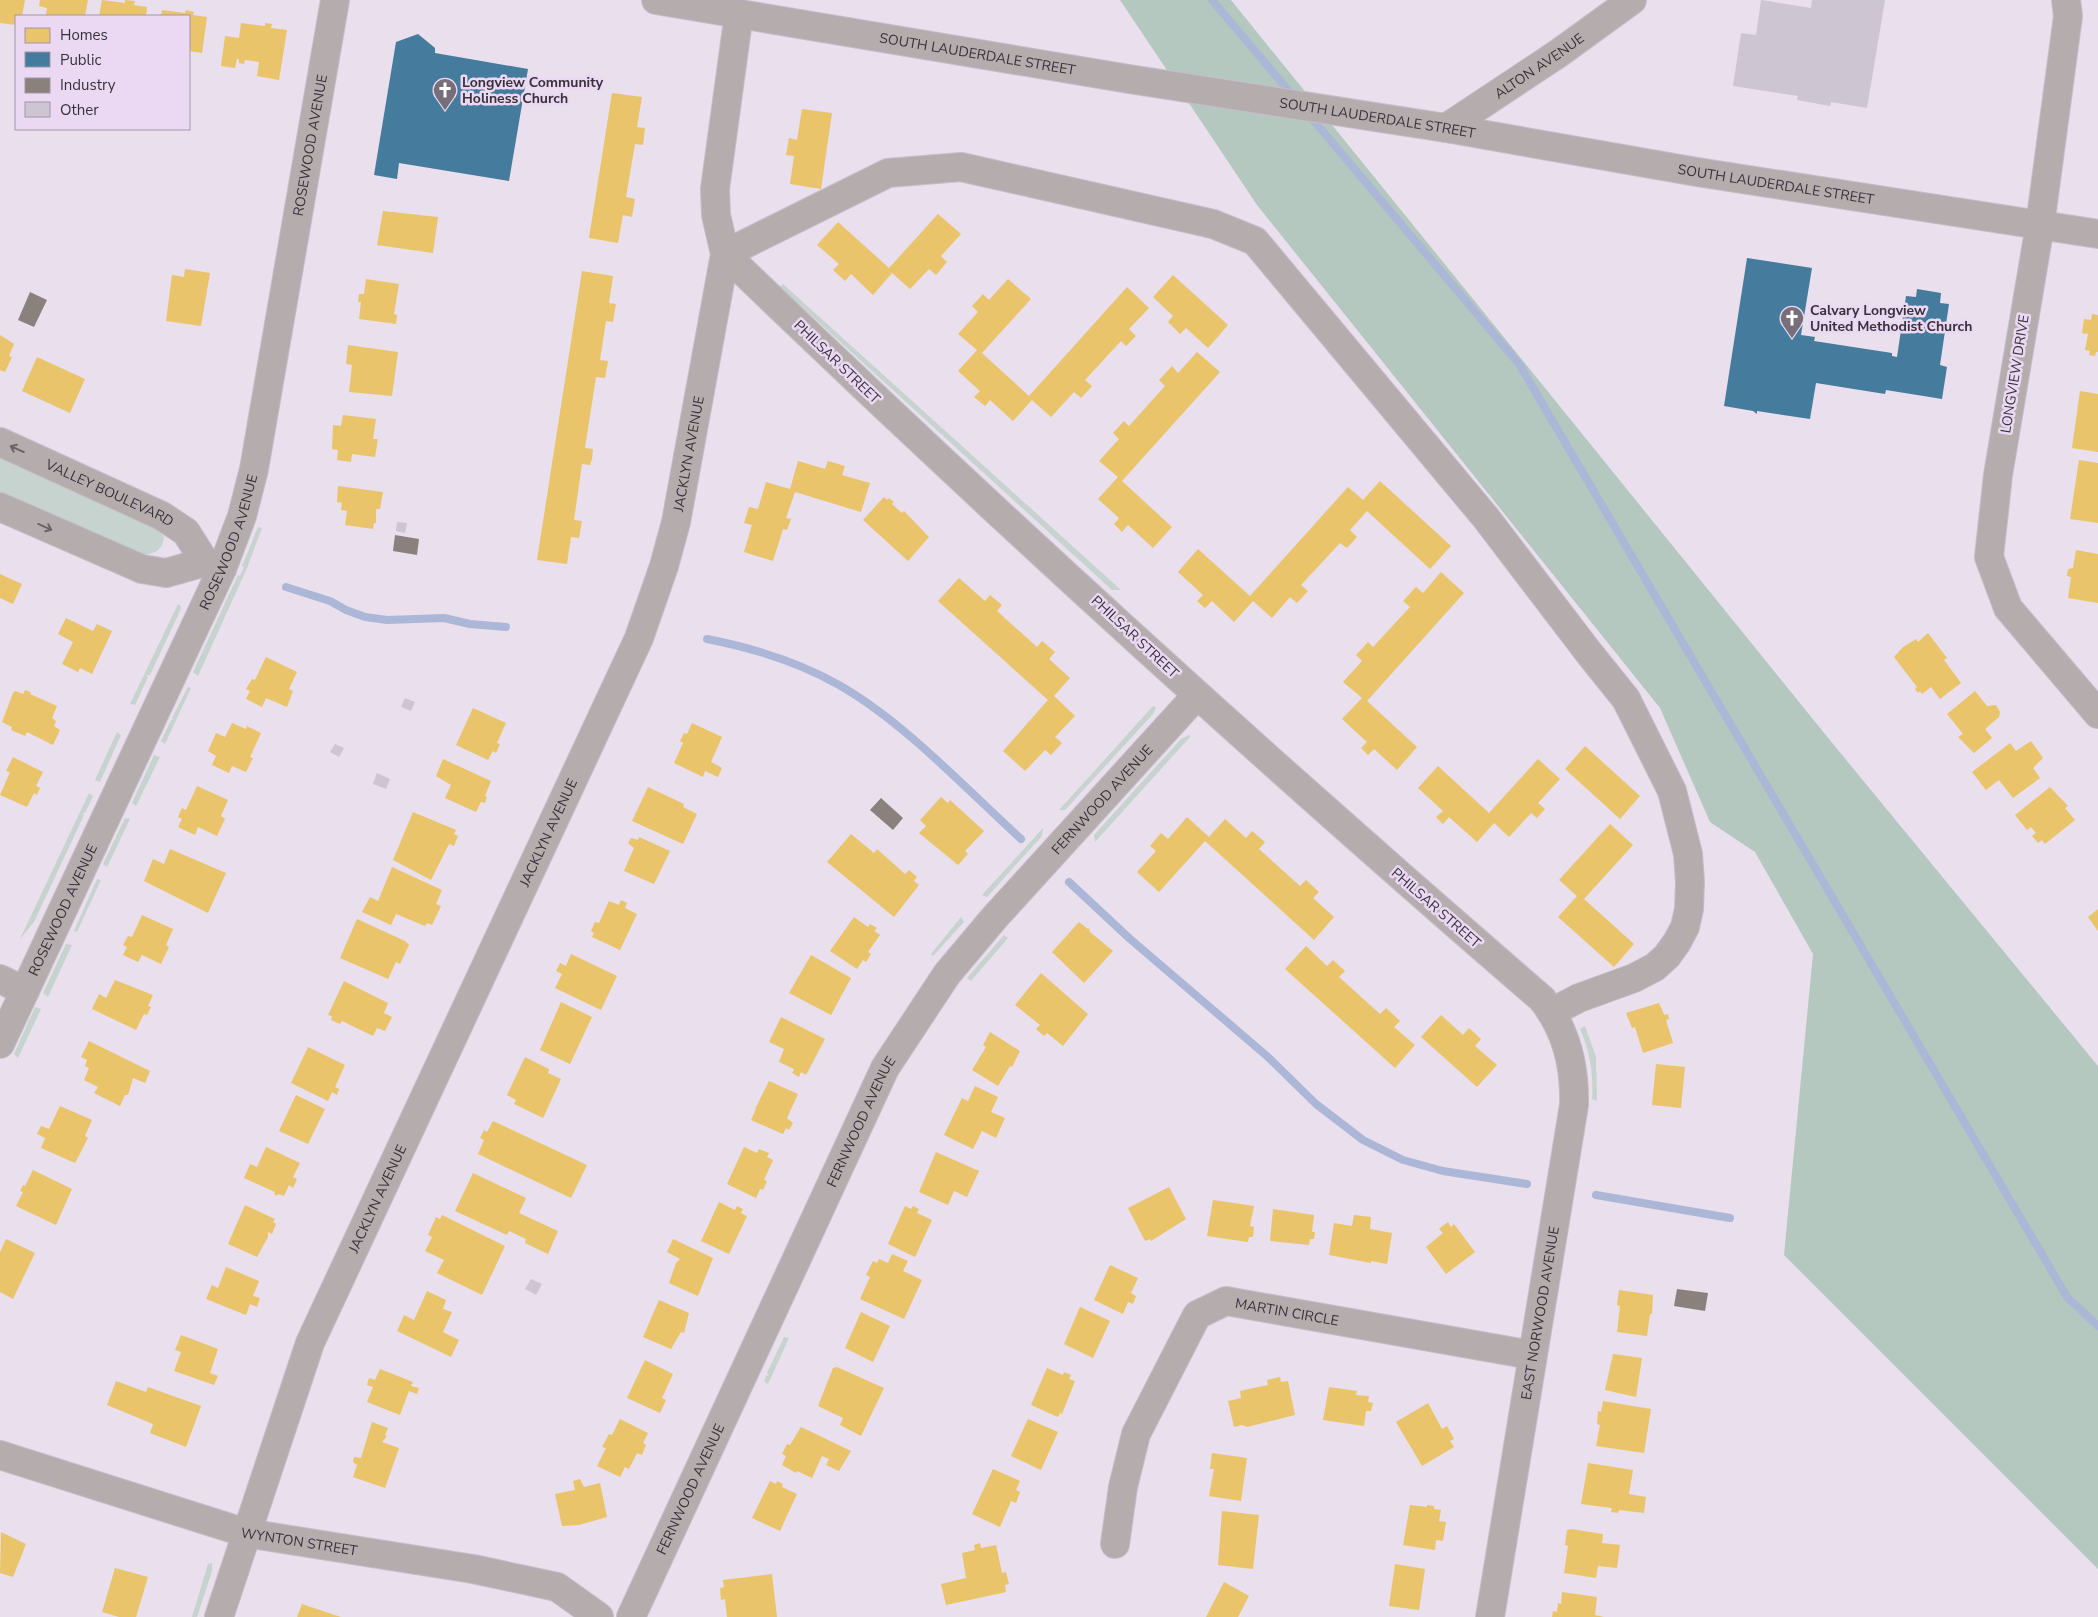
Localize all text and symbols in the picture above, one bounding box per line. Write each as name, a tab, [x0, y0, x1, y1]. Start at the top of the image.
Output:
legend	[15, 15, 190, 130]
text: Homes	[60, 25, 108, 45]
street label: SOUTH LAUDERDALE STREET	[878, 28, 1078, 80]
street label: ALTON AVENUE	[1490, 28, 1588, 103]
text: Public	[60, 50, 101, 70]
street label: ROSEWOOD AVENUE	[288, 73, 331, 218]
place label: Longview Community Holiness Church	[462, 73, 604, 108]
text: Industry	[60, 75, 116, 95]
church icon: Longview Community Holiness Church	[432, 77, 458, 111]
street label: SOUTH LAUDERDALE STREET	[1278, 93, 1478, 143]
text: Other	[60, 100, 99, 120]
street label: SOUTH LAUDERDALE STREET	[1676, 159, 1876, 209]
place label: Calvary Longview United Methodist Church	[1810, 301, 1972, 336]
church icon: Calvary Longview United Methodist Church	[1779, 305, 1805, 339]
street label: LONGVIEW DRIVE	[1996, 313, 2034, 435]
street label: PHILSAR STREET	[790, 316, 885, 408]
street label: JACKLYN AVENUE	[668, 394, 708, 514]
one-way arrow	[10, 444, 25, 454]
street label: VALLEY BOULEVARD	[42, 454, 178, 531]
street label: ROSEWOOD AVENUE	[195, 472, 262, 613]
one-way arrow	[37, 523, 52, 532]
street label: PHILSAR STREET	[1087, 592, 1183, 683]
street label: FERNWOOD AVENUE	[1047, 740, 1157, 858]
street label: JACKLYN AVENUE	[514, 775, 582, 891]
street label: ROSEWOOD AVENUE	[24, 841, 102, 979]
street label: PHILSAR STREET	[1387, 864, 1485, 953]
street label: FERNWOOD AVENUE	[822, 1053, 900, 1190]
street label: JACKLYN AVENUE	[344, 1141, 411, 1257]
street label: EAST NORWOOD AVENUE	[1516, 1225, 1563, 1401]
street label: MARTIN CIRCLE	[1234, 1293, 1340, 1330]
street label: FERNWOOD AVENUE	[652, 1420, 729, 1558]
street label: WYNTON STREET	[240, 1523, 360, 1560]

